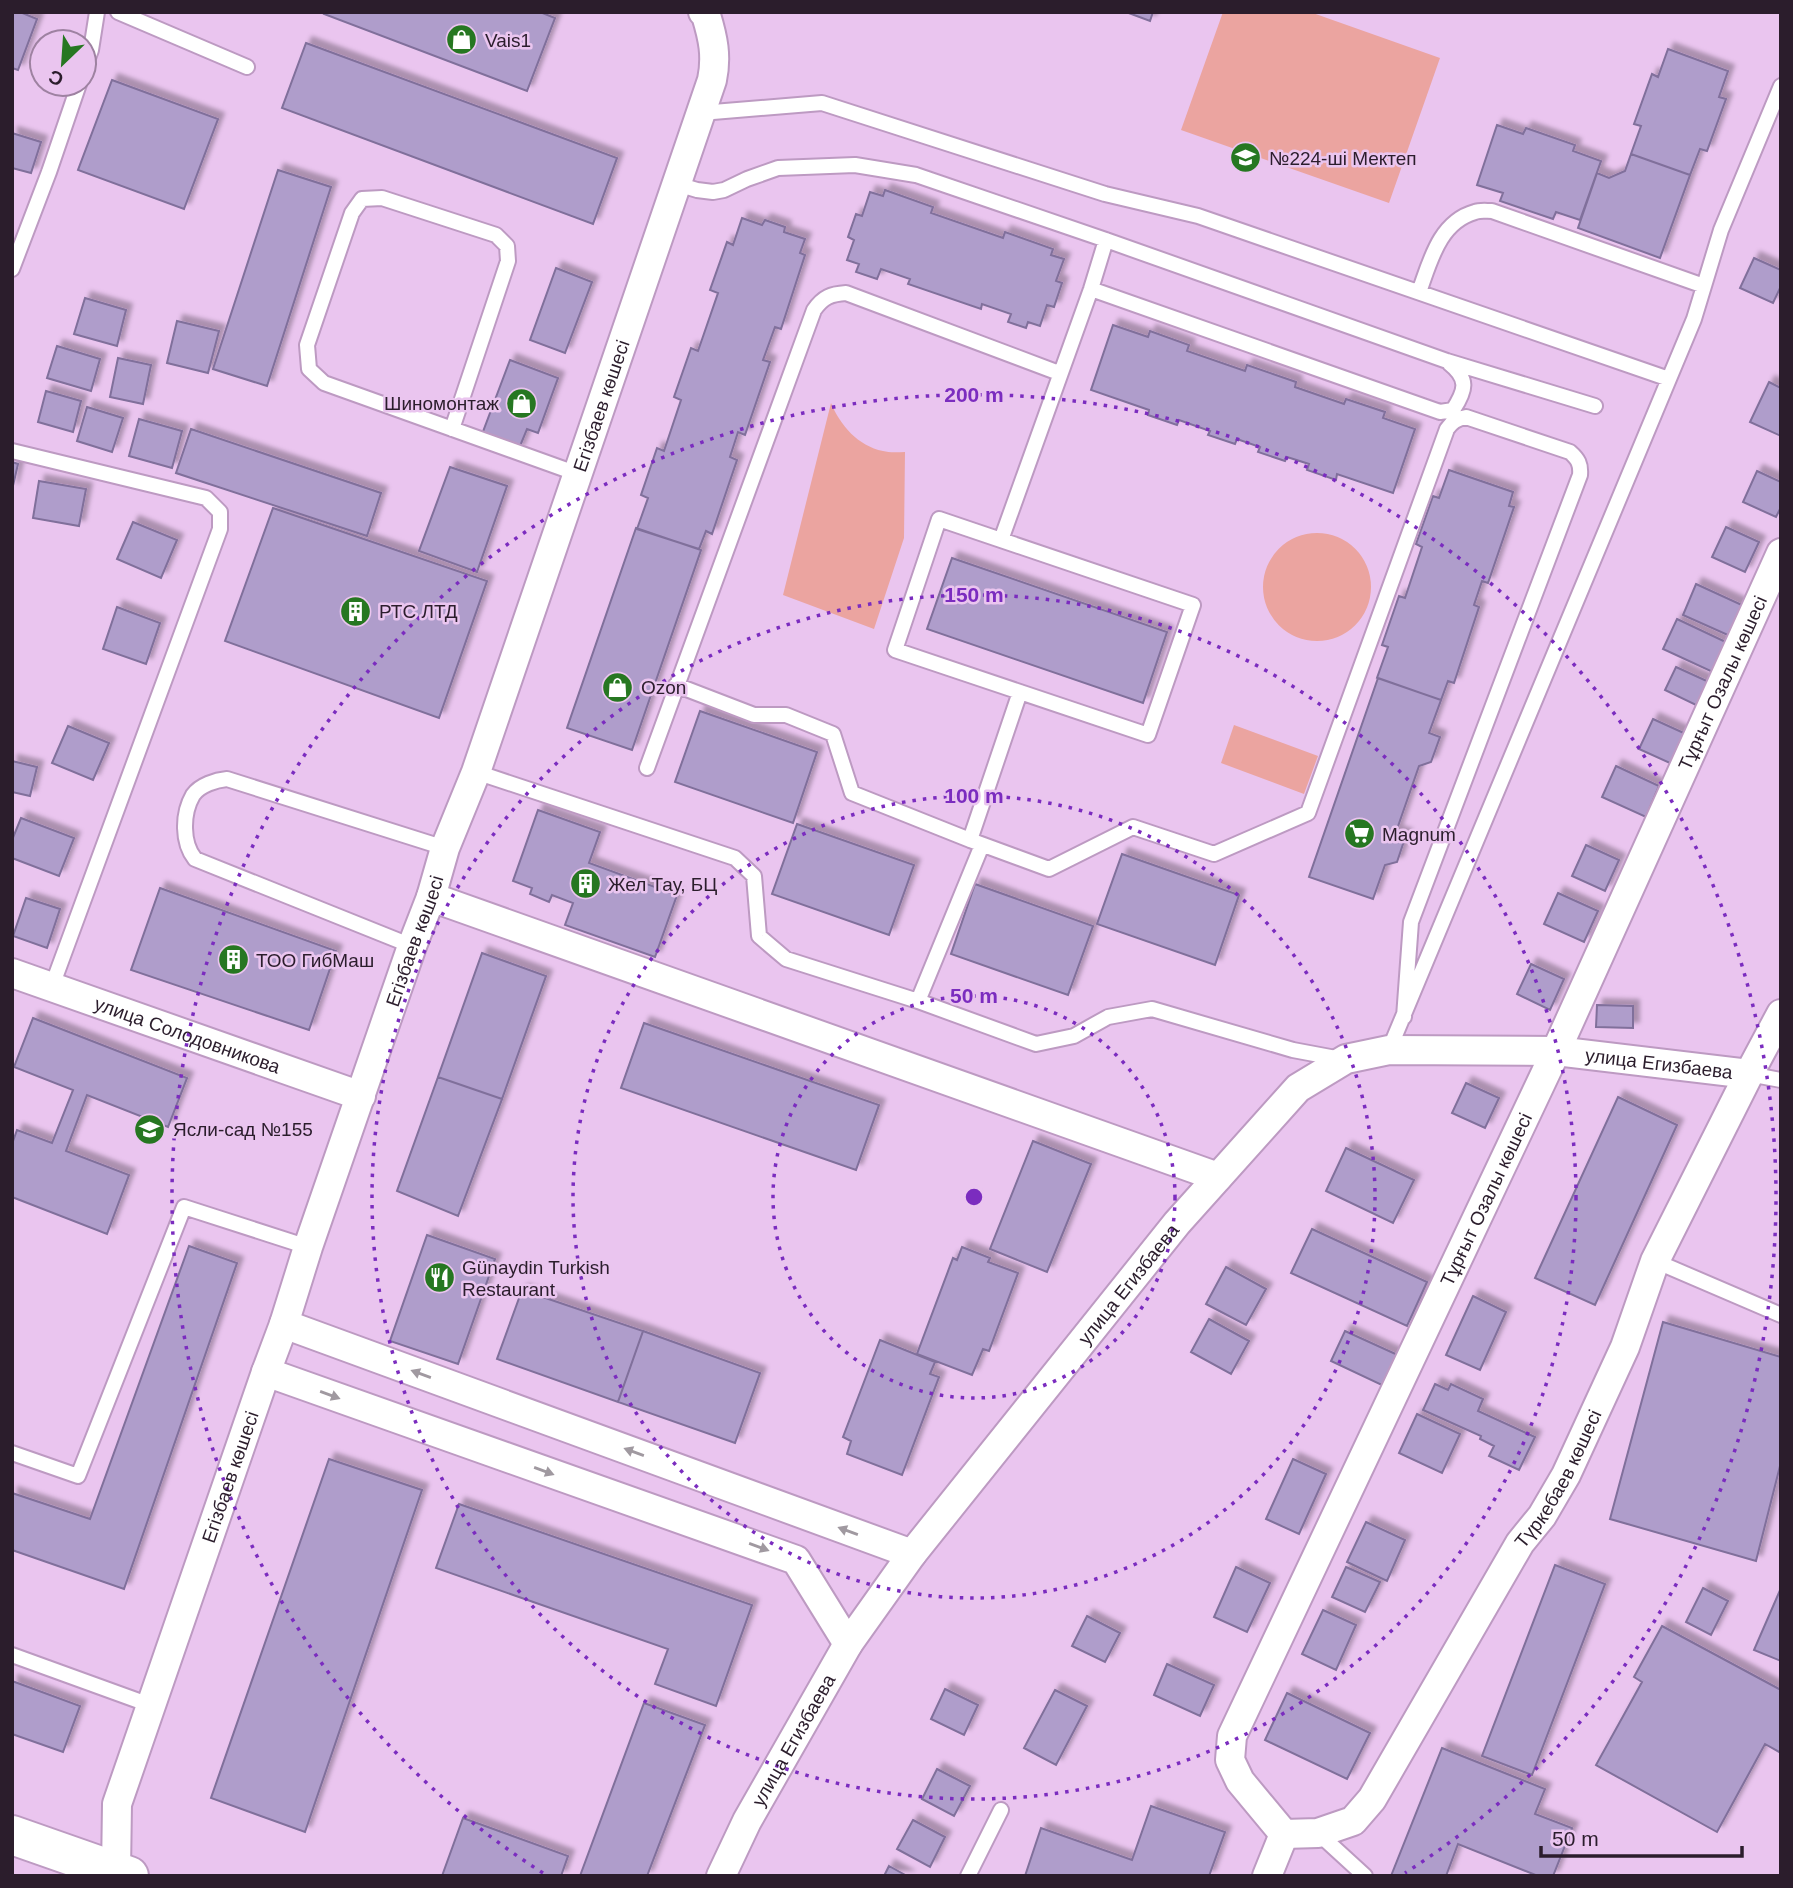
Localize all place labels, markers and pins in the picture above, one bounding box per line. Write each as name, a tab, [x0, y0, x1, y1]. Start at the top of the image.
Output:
shop icon: Vais1	[445, 23, 479, 57]
place label: Vais1	[485, 30, 531, 51]
school or university icon: №224-ші Мектеп	[1229, 141, 1263, 175]
place label: №224-ші Мектеп	[1269, 148, 1417, 169]
shop icon: Шиномонтаж	[505, 386, 539, 420]
place label: Шиномонтаж	[384, 393, 499, 414]
building icon: РТС ЛТД	[339, 594, 373, 628]
place label: РТС ЛТД	[379, 601, 458, 622]
shop icon: Ozon	[601, 670, 635, 704]
place label: Ozon	[641, 677, 686, 698]
supermarket icon: Magnum	[1342, 817, 1376, 851]
place label: Magnum	[1382, 824, 1456, 845]
building icon: Жел Тау, БЦ	[568, 867, 602, 901]
place label: Жел Тау, БЦ	[608, 874, 717, 895]
building icon: ТОО ГибМаш	[216, 943, 250, 977]
place label: ТОО ГибМаш	[256, 950, 374, 971]
school or university icon: Ясли-сад №155	[133, 1112, 167, 1146]
place label: Ясли-сад №155	[173, 1119, 313, 1140]
centre of rings	[962, 1185, 986, 1209]
place label: Günaydin Turkish Restaurant	[462, 1257, 610, 1300]
restaurant icon: Günaydin Turkish Restaurant	[422, 1261, 456, 1295]

